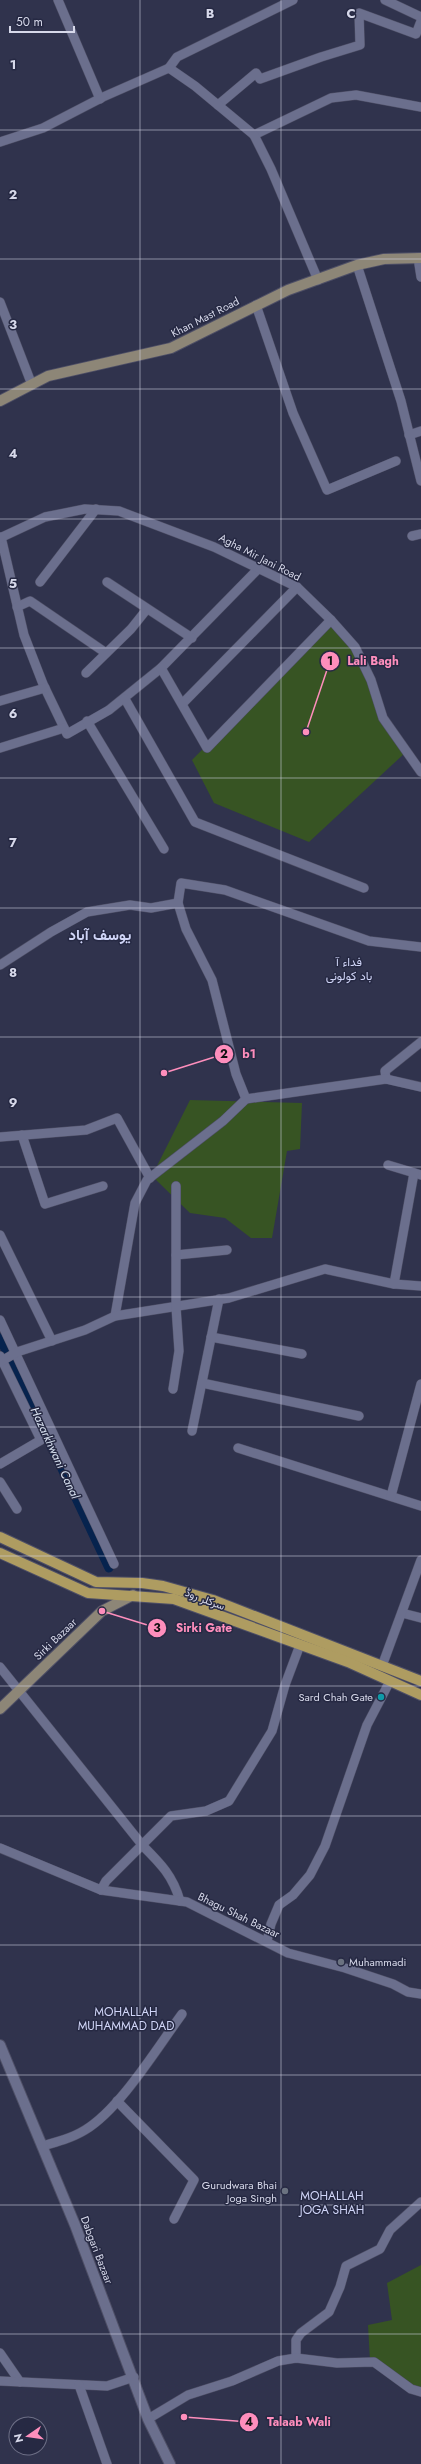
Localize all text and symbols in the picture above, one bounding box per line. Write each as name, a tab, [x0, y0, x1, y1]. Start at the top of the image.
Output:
text: B	[206, 4, 215, 23]
text: C	[346, 4, 356, 23]
scale bar	[10, 8, 74, 34]
text: 50 m	[16, 13, 43, 31]
text: 1	[10, 55, 16, 74]
text: 2	[9, 185, 17, 204]
street label: Khan Mast Road	[168, 293, 242, 341]
text: 3	[9, 315, 17, 334]
text: 4	[8, 444, 18, 463]
street label: Agha Mir Jani Road	[216, 529, 304, 585]
text: 5	[9, 574, 17, 593]
callout: Lali Bagh	[320, 649, 407, 673]
text: 1	[327, 652, 333, 670]
text: Lali Bagh	[347, 652, 399, 670]
text: 6	[9, 704, 18, 723]
text: 7	[9, 833, 17, 852]
district label: یوسف آباد	[68, 924, 132, 946]
district label: فداء آ باد کولونی	[326, 953, 372, 985]
text: 8	[9, 963, 17, 982]
callout: b1	[214, 1042, 264, 1066]
text: 2	[220, 1045, 228, 1063]
text: b1	[242, 1045, 256, 1063]
text: 9	[9, 1093, 18, 1112]
water label: Hazarkhwani Canal	[26, 1404, 85, 1503]
street label: سرکلر روڈ	[183, 1584, 228, 1614]
street label: Sirki Bazaar	[30, 1614, 80, 1664]
callout: Sirki Gate	[147, 1616, 240, 1640]
text: 3	[153, 1619, 161, 1637]
text: Sirki Gate	[176, 1619, 232, 1637]
place label: Sard Chah Gate	[299, 1689, 373, 1705]
marker: Sard Chah Gate	[376, 1692, 386, 1702]
street label: Bhagu Shah Bazaar	[195, 1888, 283, 1942]
place label: Muhammadi	[349, 1954, 406, 1970]
marker: Muhammadi	[336, 1957, 346, 1967]
district label: MOHALLAH MUHAMMAD DAD	[78, 2003, 174, 2035]
place label: Gurudwara Bhai Joga Singh	[202, 2177, 277, 2206]
marker: Gurudwara Bhai Joga Singh	[280, 2186, 290, 2196]
district label: MOHALLAH JOGA SHAH	[298, 2187, 364, 2219]
street label: Dabgari Bazaar	[77, 2214, 117, 2286]
callout: Talaab Wali	[239, 2410, 339, 2434]
text: 4	[245, 2413, 253, 2431]
text: Talaab Wali	[267, 2413, 331, 2431]
north arrow	[8, 2416, 48, 2456]
text: N	[9, 2432, 27, 2444]

